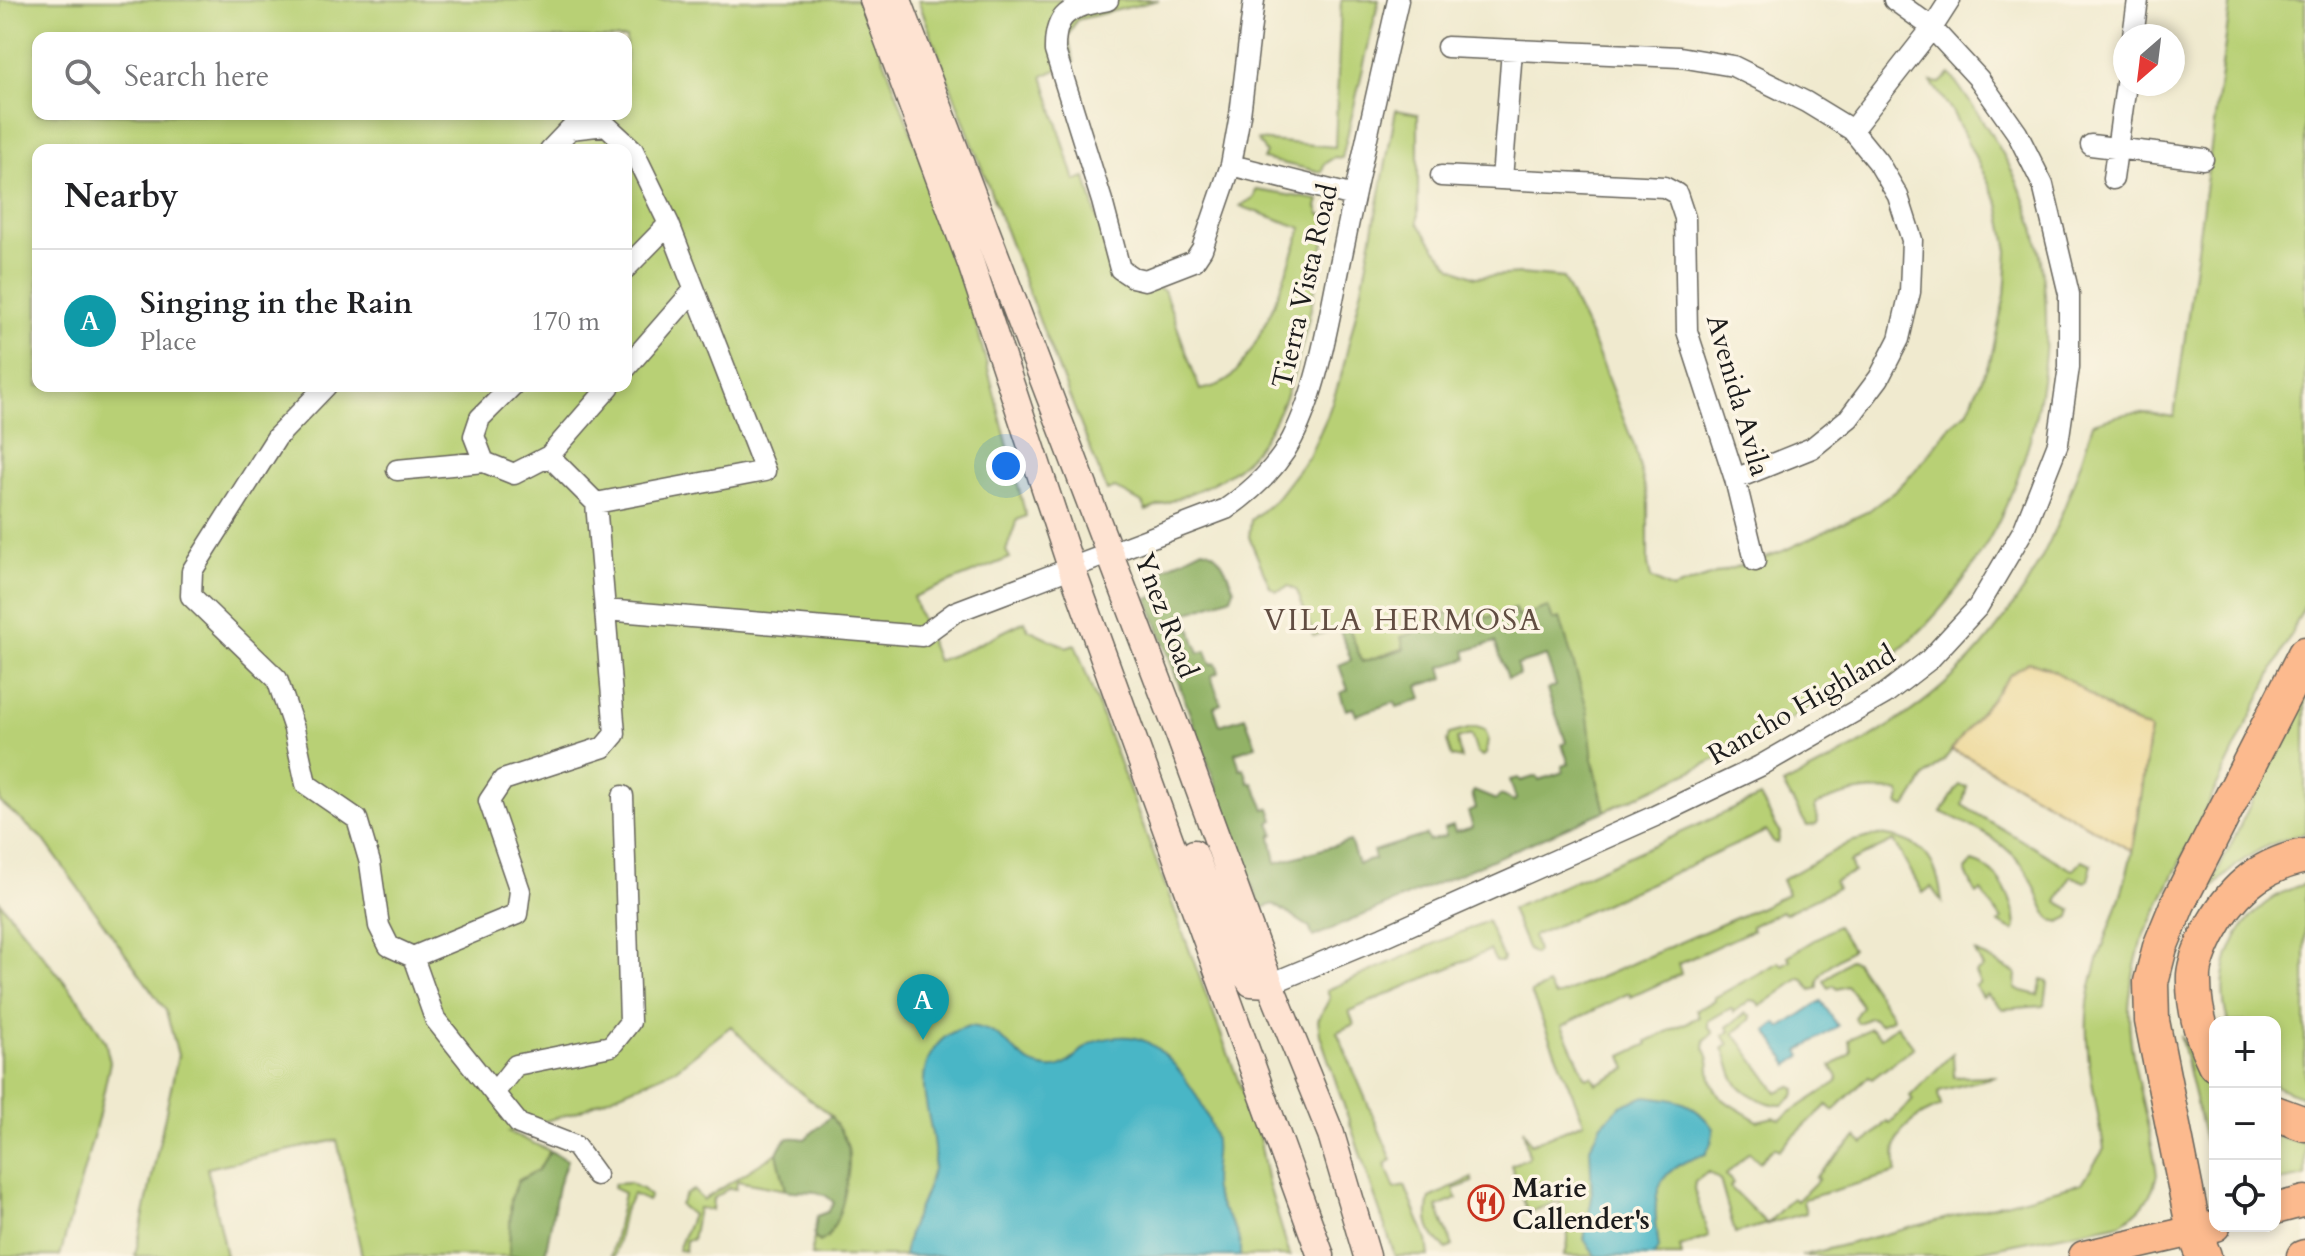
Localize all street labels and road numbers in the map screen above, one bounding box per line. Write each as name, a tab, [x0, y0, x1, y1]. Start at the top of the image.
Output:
street label: Tierra Vista Road	[1263, 180, 1347, 392]
street label: Avenida Avila	[1697, 310, 1779, 480]
street label: Ynez Road	[1125, 547, 1207, 683]
street label: Rancho Highland	[1701, 636, 1902, 774]

